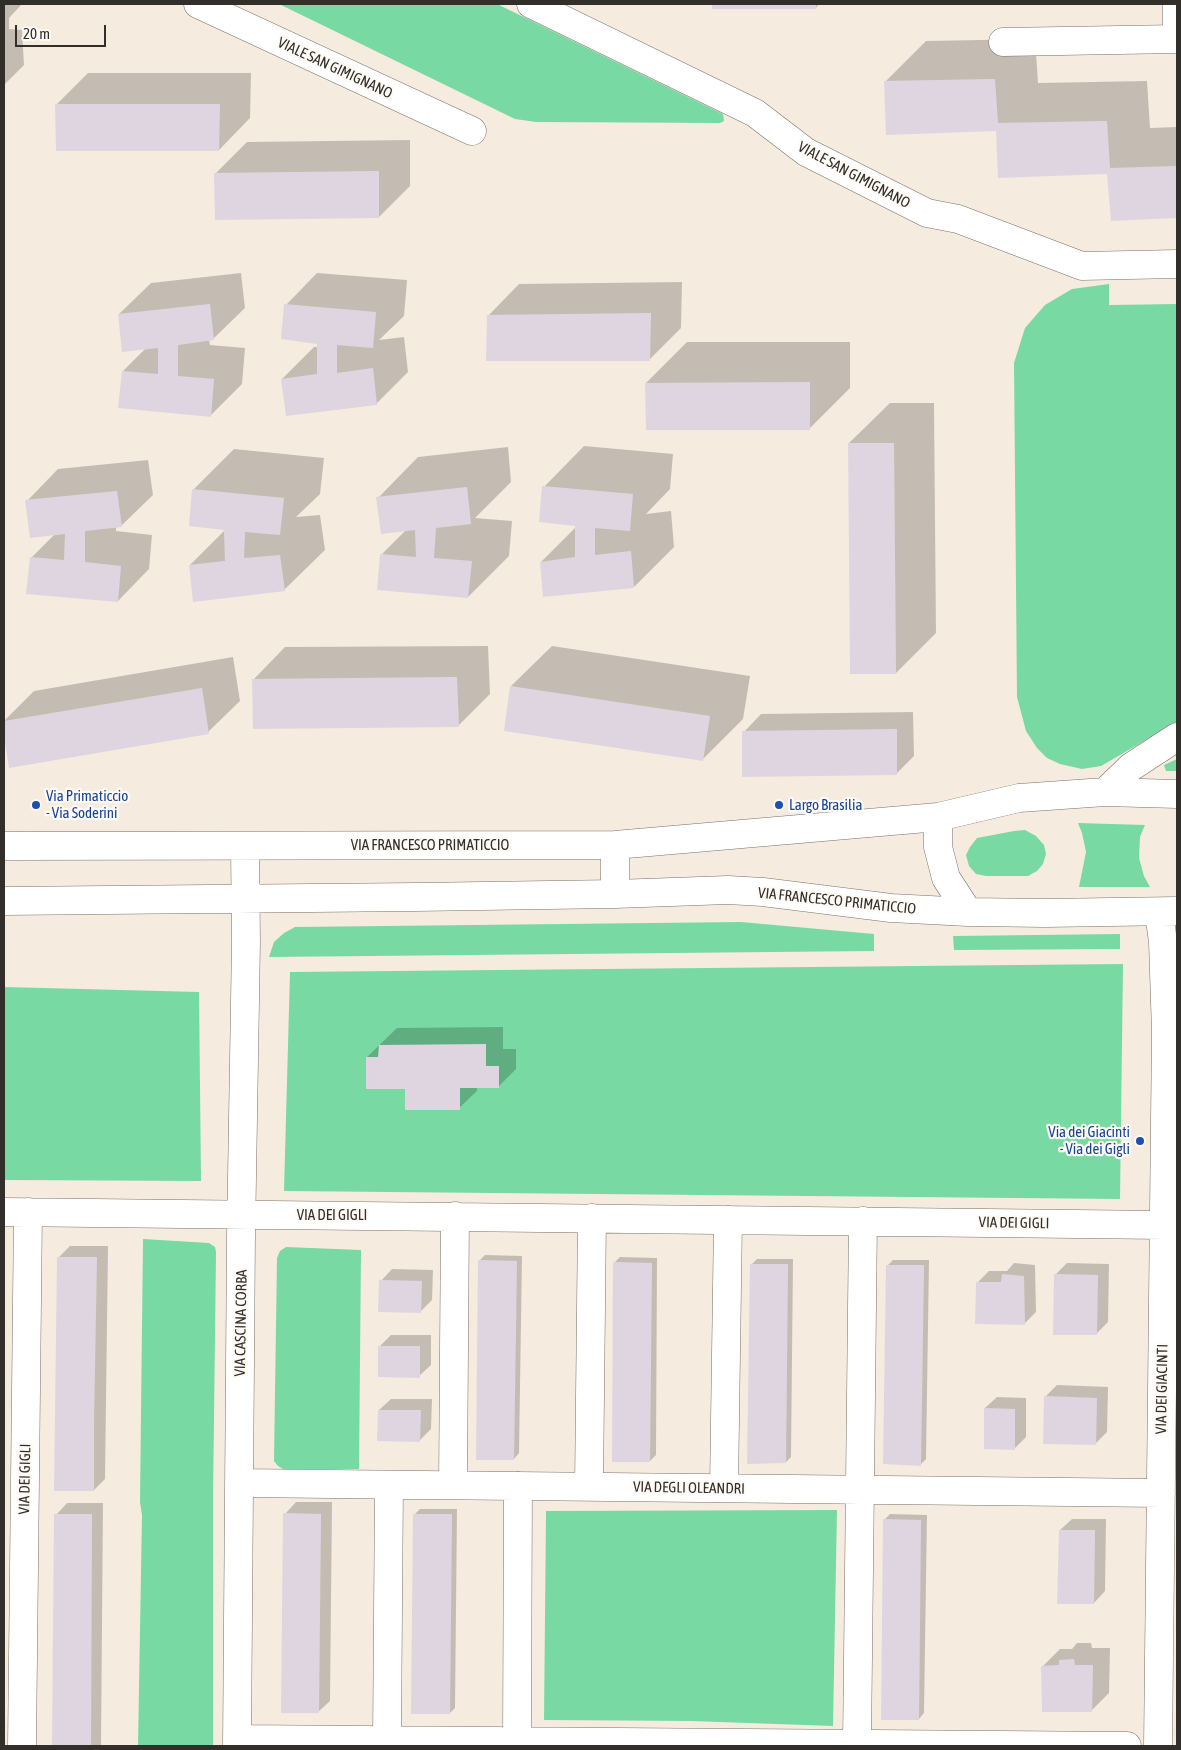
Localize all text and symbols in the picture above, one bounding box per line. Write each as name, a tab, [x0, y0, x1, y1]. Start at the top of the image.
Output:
scale bar	[18, 15, 109, 47]
text: 20 m	[23, 25, 50, 42]
street label: VIALE SAN GIMIGNANO	[275, 33, 395, 103]
street label: VIALE SAN GIMIGNANO	[795, 138, 913, 212]
place label: Via Primaticcio - Via Soderini	[46, 787, 128, 822]
place label: Largo Brasilia	[789, 796, 862, 814]
marker: Via Primaticcio - Via Soderini	[30, 799, 42, 811]
marker: Largo Brasilia	[773, 799, 785, 811]
street label: VIA FRANCESCO PRIMATICCIO	[351, 836, 509, 854]
street label: VIA FRANCESCO PRIMATICCIO	[757, 884, 917, 918]
place label: Via dei Giacinti - Via dei Gigli	[1048, 1123, 1130, 1158]
marker: Via dei Giacinti - Via dei Gigli	[1134, 1135, 1146, 1147]
street label: VIA DEI GIGLI	[297, 1206, 367, 1224]
street label: VIA DEI GIGLI	[979, 1213, 1049, 1233]
street label: VIA CASCINA CORBA	[231, 1269, 251, 1377]
street label: VIA DEI GIACINTI	[1152, 1344, 1172, 1434]
street label: VIA DEI GIGLI	[15, 1444, 35, 1514]
street label: VIA DEGLI OLEANDRI	[633, 1478, 745, 1498]

